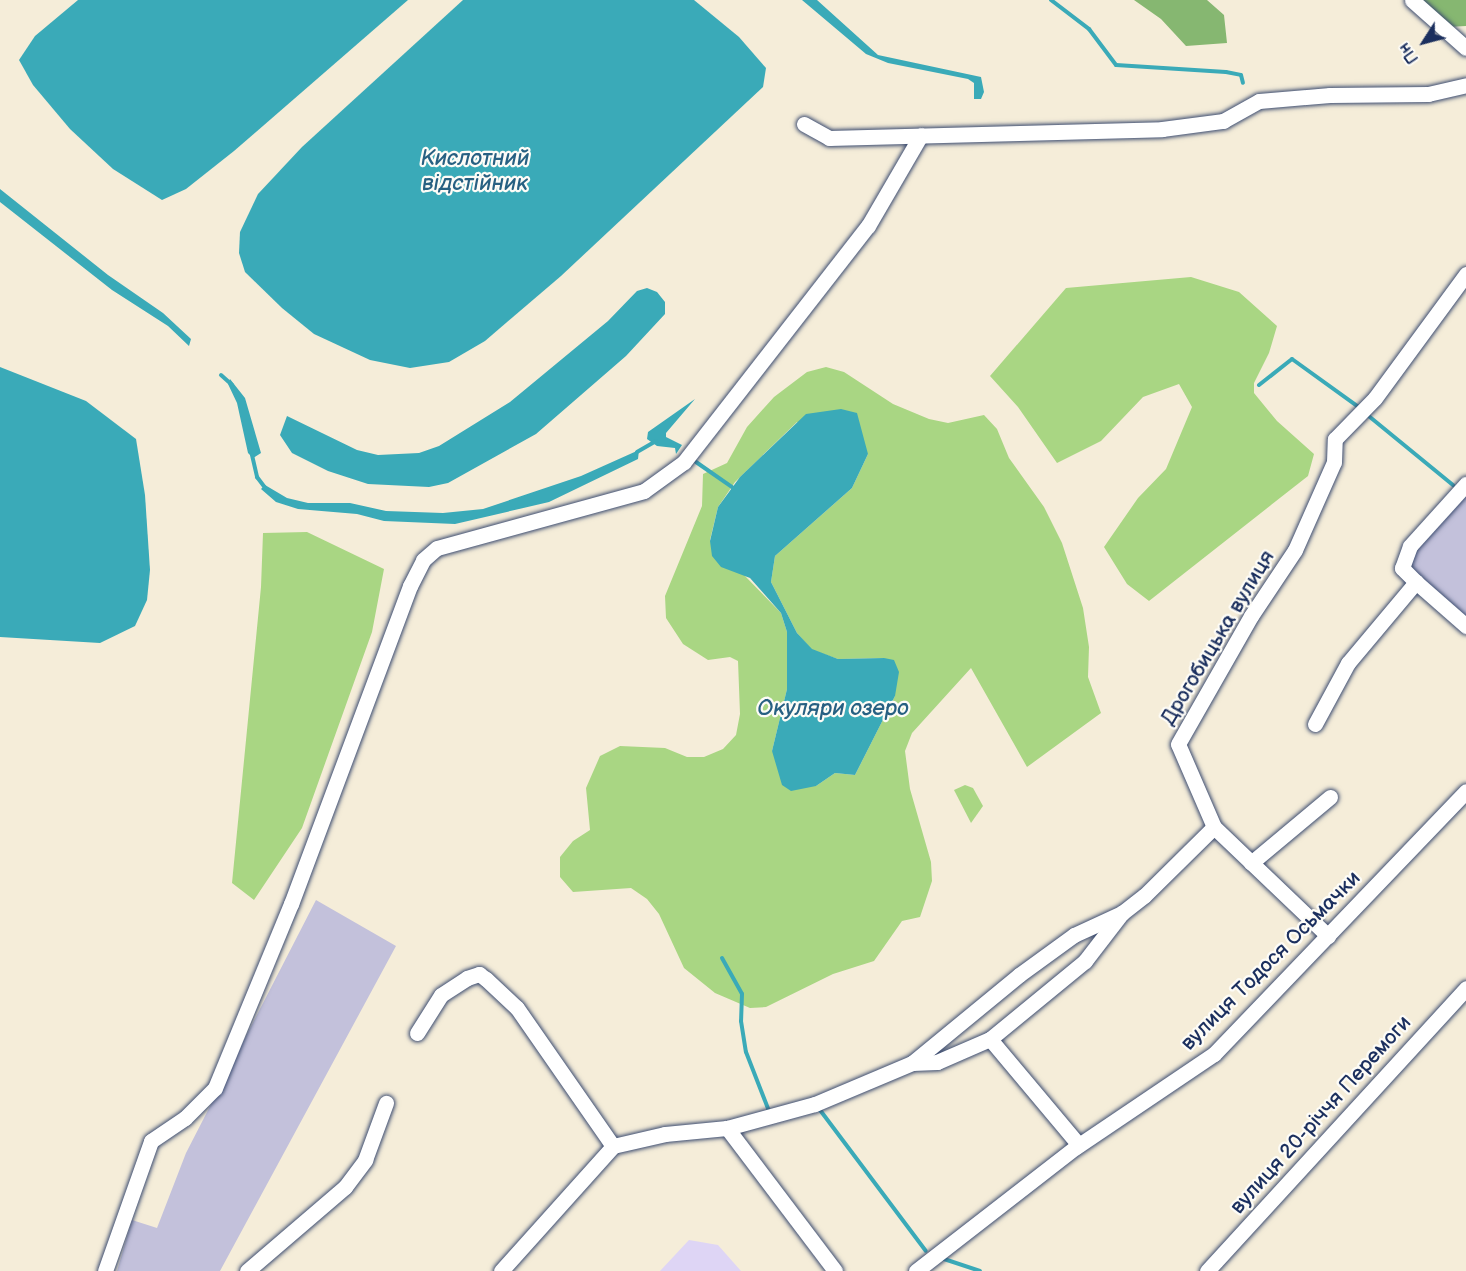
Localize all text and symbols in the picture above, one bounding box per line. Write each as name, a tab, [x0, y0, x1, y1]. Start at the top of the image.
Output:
north arrow	[1394, 12, 1454, 72]
text: Пн	[1395, 39, 1423, 67]
water label: Кислотний відстійник	[421, 145, 529, 196]
street label: Дрогобицька вулиця	[1156, 546, 1280, 730]
water label: Окуляри озеро	[757, 696, 909, 722]
street label: вулиця Тодося Осьмачки	[1176, 866, 1366, 1056]
street label: вулиця 20-річчя Перемоги	[1225, 1011, 1417, 1219]

